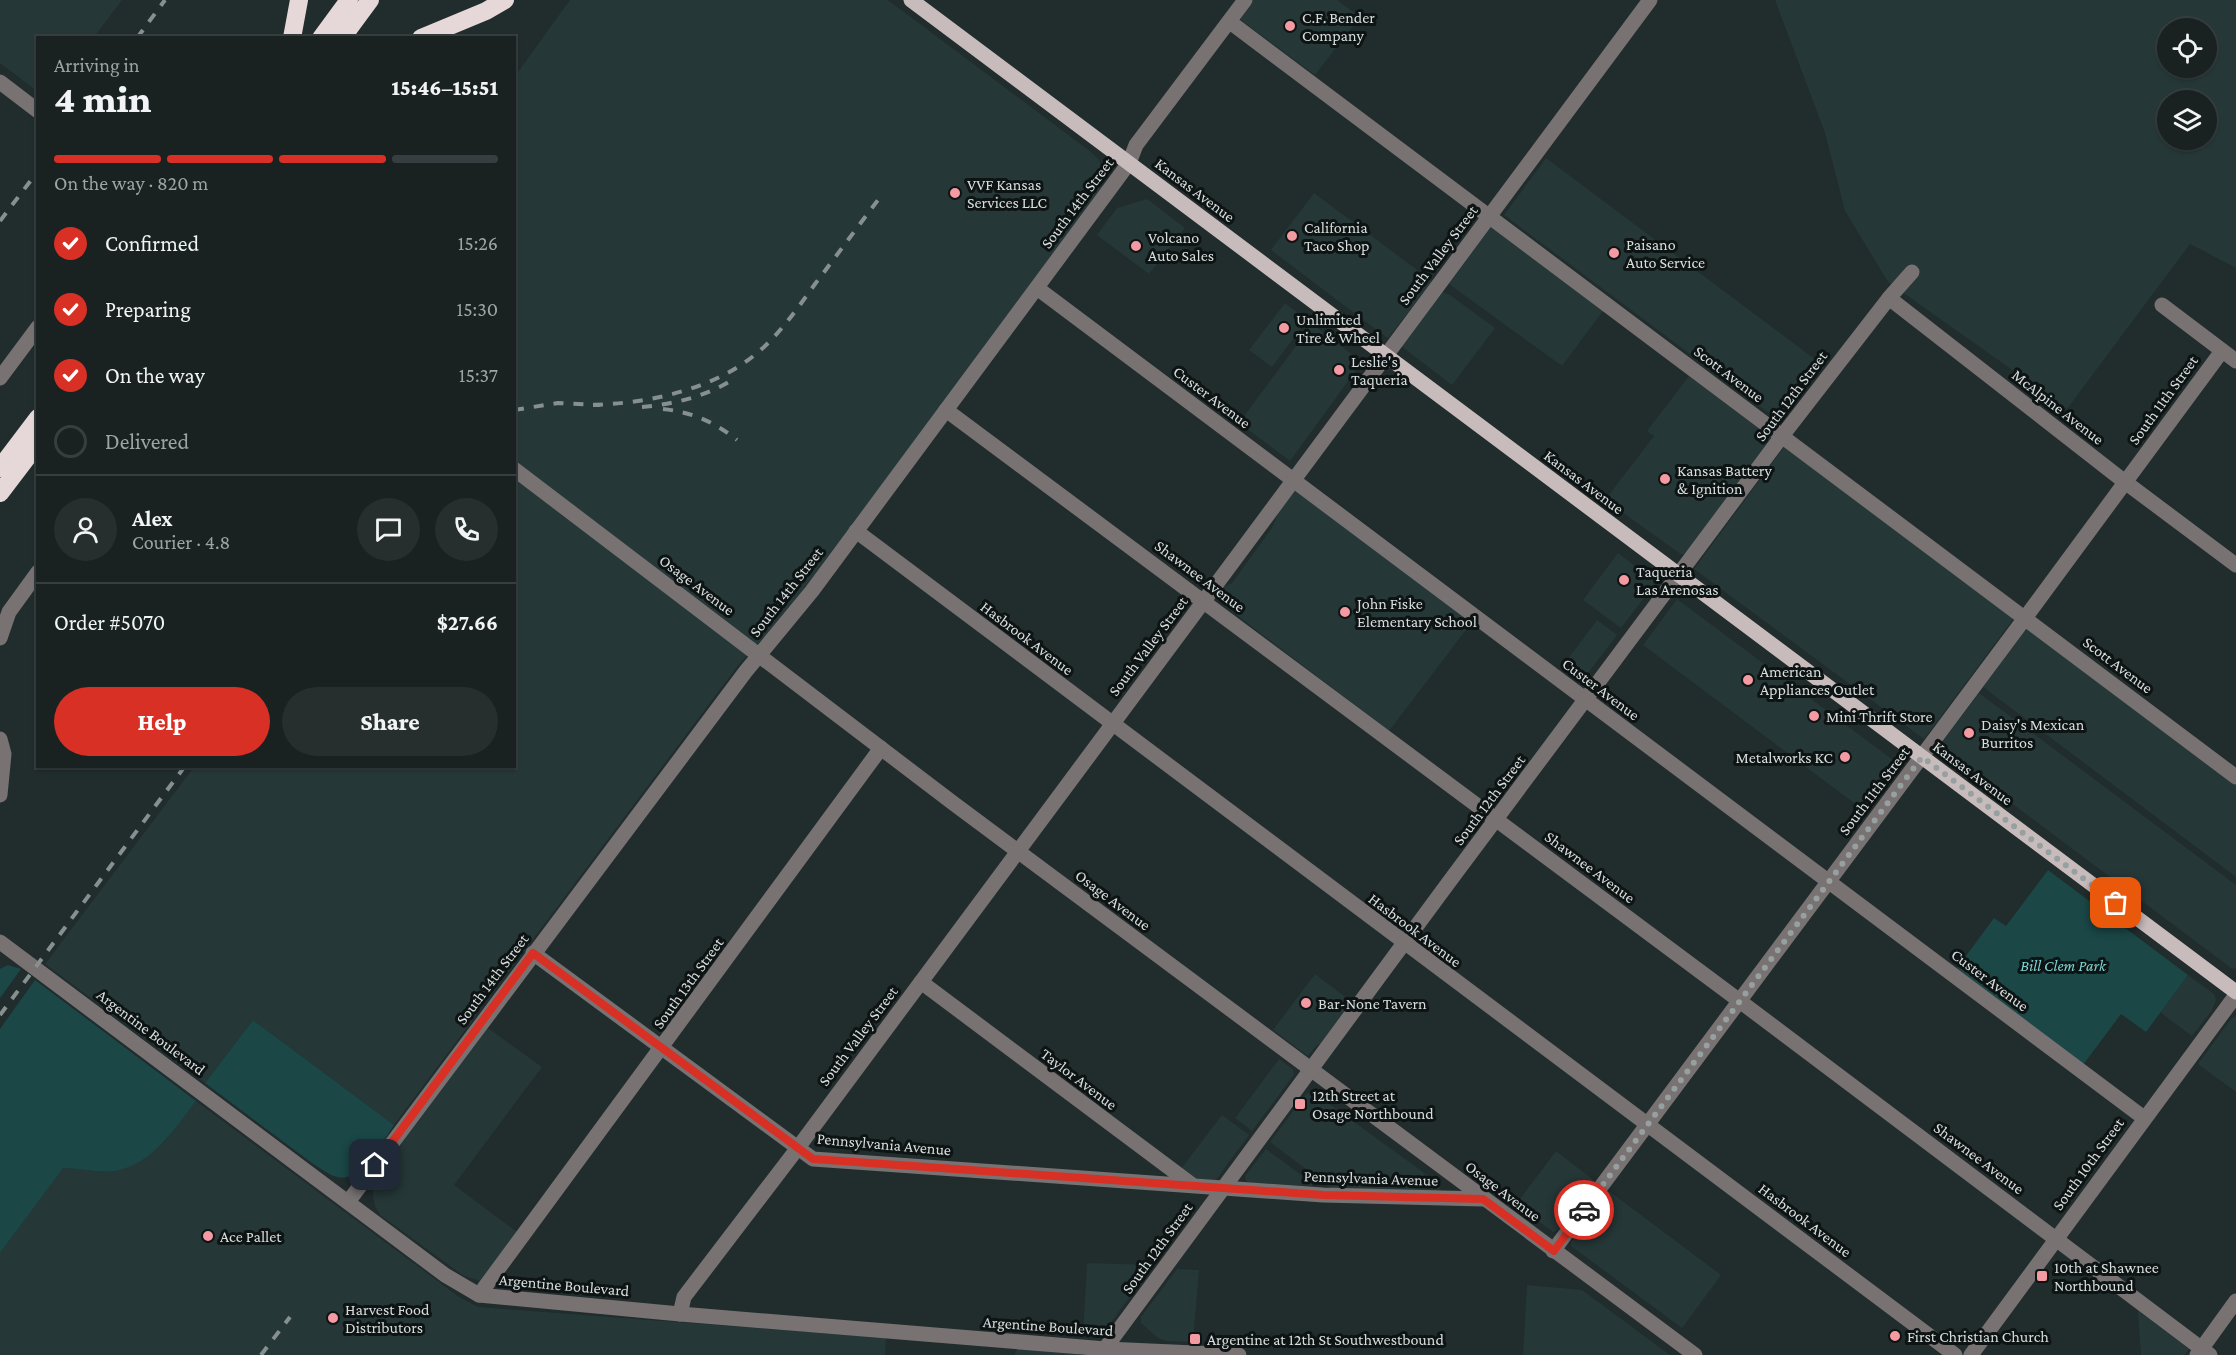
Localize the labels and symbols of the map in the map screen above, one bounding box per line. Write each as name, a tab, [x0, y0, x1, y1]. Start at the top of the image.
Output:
place label: C.F. Bender Company	[1302, 9, 1375, 45]
marker: C.F. Bender Company	[1283, 19, 1297, 33]
street label: South 14th Street	[1038, 154, 1117, 252]
street label: Kansas Avenue	[1152, 155, 1238, 225]
place label: VVF Kansas Services LLC	[967, 176, 1047, 211]
marker: VVF Kansas Services LLC	[948, 186, 962, 200]
street label: South Valley Street	[1395, 201, 1482, 309]
place label: California Taco Shop	[1304, 219, 1369, 255]
place label: Volcano Auto Sales	[1148, 229, 1214, 264]
marker: California Taco Shop	[1285, 229, 1299, 243]
place label: Paisano Auto Service	[1626, 236, 1705, 271]
marker: Volcano Auto Sales	[1129, 239, 1143, 253]
marker: Paisano Auto Service	[1607, 246, 1621, 260]
place label: Unlimited Tire & Wheel	[1296, 311, 1380, 346]
marker: Unlimited Tire & Wheel	[1277, 321, 1291, 335]
street label: Scott Avenue	[1691, 342, 1767, 406]
street label: South 12th Street	[1752, 347, 1831, 444]
street label: South 11th Street	[2125, 352, 2201, 448]
place label: Leslie's Taqueria	[1351, 353, 1408, 389]
street label: Custer Avenue	[1170, 362, 1254, 432]
marker: Leslie's Taqueria	[1332, 363, 1346, 377]
street label: McAlpine Avenue	[2008, 366, 2107, 449]
street label: Kansas Avenue	[1541, 447, 1627, 517]
place label: Kansas Battery & Ignition	[1677, 462, 1772, 498]
marker: Kansas Battery & Ignition	[1658, 472, 1672, 486]
street label: Shawnee Avenue	[1152, 537, 1248, 615]
street label: South 14th Street	[746, 543, 827, 640]
street label: Osage Avenue	[656, 551, 738, 619]
place label: Taqueria Las Arenosas	[1636, 563, 1719, 598]
marker: Taqueria Las Arenosas	[1617, 573, 1631, 587]
street label: South Valley Street	[1105, 592, 1192, 700]
place label: John Fiske Elementary School	[1355, 595, 1477, 631]
street label: Hasbrook Avenue	[977, 598, 1077, 678]
marker: John Fiske Elementary School	[1338, 605, 1352, 619]
street label: Scott Avenue	[2080, 633, 2156, 697]
street label: Custer Avenue	[1559, 654, 1643, 724]
place label: American Appliances Outlet	[1760, 663, 1875, 699]
marker: American Appliances Outlet	[1741, 673, 1755, 687]
place label: Mini Thrift Store	[1826, 708, 1932, 725]
marker: Mini Thrift Store	[1807, 709, 1821, 723]
place label: Daisy's Mexican Burritos	[1981, 716, 2085, 751]
marker: Daisy's Mexican Burritos	[1962, 726, 1976, 740]
street label: Kansas Avenue	[1930, 738, 2016, 808]
street label: South 11th Street	[1835, 743, 1913, 838]
place label: Metalworks KC	[1735, 749, 1833, 766]
marker: Metalworks KC	[1838, 750, 1852, 764]
street label: South 12th Street	[1450, 751, 1529, 848]
street label: Shawnee Avenue	[1542, 828, 1638, 906]
street label: Osage Avenue	[1072, 866, 1154, 934]
pin	[2090, 877, 2141, 928]
street label: Hasbrook Avenue	[1365, 890, 1465, 970]
street label: South 14th Street	[453, 930, 532, 1028]
street label: South 13th Street	[649, 934, 727, 1032]
street label: Custer Avenue	[1948, 945, 2032, 1015]
park label: Bill Clem Park	[2020, 957, 2107, 974]
street label: South Valley Street	[815, 982, 902, 1090]
street label: Argentine Boulevard	[93, 986, 209, 1079]
place label: Bar-None Tavern	[1318, 995, 1427, 1012]
marker: Bar-None Tavern	[1299, 996, 1313, 1010]
street label: Taylor Avenue	[1037, 1045, 1120, 1114]
place label: 12th Street at Osage Northbound	[1312, 1087, 1434, 1123]
marker: 12th Street at Osage Northbound	[1293, 1097, 1307, 1111]
street label: South 10th Street	[2049, 1114, 2127, 1213]
street label: Shawnee Avenue	[1931, 1119, 2027, 1197]
street label: Pennsylvania Avenue	[816, 1130, 952, 1159]
pin	[349, 1139, 400, 1190]
street label: Osage Avenue	[1462, 1157, 1544, 1225]
street label: Pennsylvania Avenue	[1303, 1167, 1439, 1190]
courier	[1554, 1180, 1614, 1240]
street label: Hasbrook Avenue	[1755, 1180, 1855, 1260]
street label: South 12th Street	[1118, 1199, 1196, 1297]
place label: Ace Pallet	[220, 1228, 282, 1245]
marker: Ace Pallet	[201, 1229, 215, 1243]
place label: 10th at Shawnee Northbound	[2054, 1259, 2159, 1294]
marker: 10th at Shawnee Northbound	[2035, 1269, 2049, 1283]
street label: Argentine Boulevard	[498, 1271, 630, 1300]
place label: Harvest Food Distributors	[345, 1301, 430, 1336]
marker: Harvest Food Distributors	[326, 1311, 340, 1325]
street label: Argentine Boulevard	[982, 1313, 1114, 1340]
place label: First Christian Church	[1907, 1328, 2049, 1345]
marker: First Christian Church	[1888, 1329, 1902, 1343]
place label: Argentine at 12th St Southwestbound	[1207, 1331, 1444, 1349]
marker: Argentine at 12th St Southwestbound	[1188, 1332, 1202, 1346]

